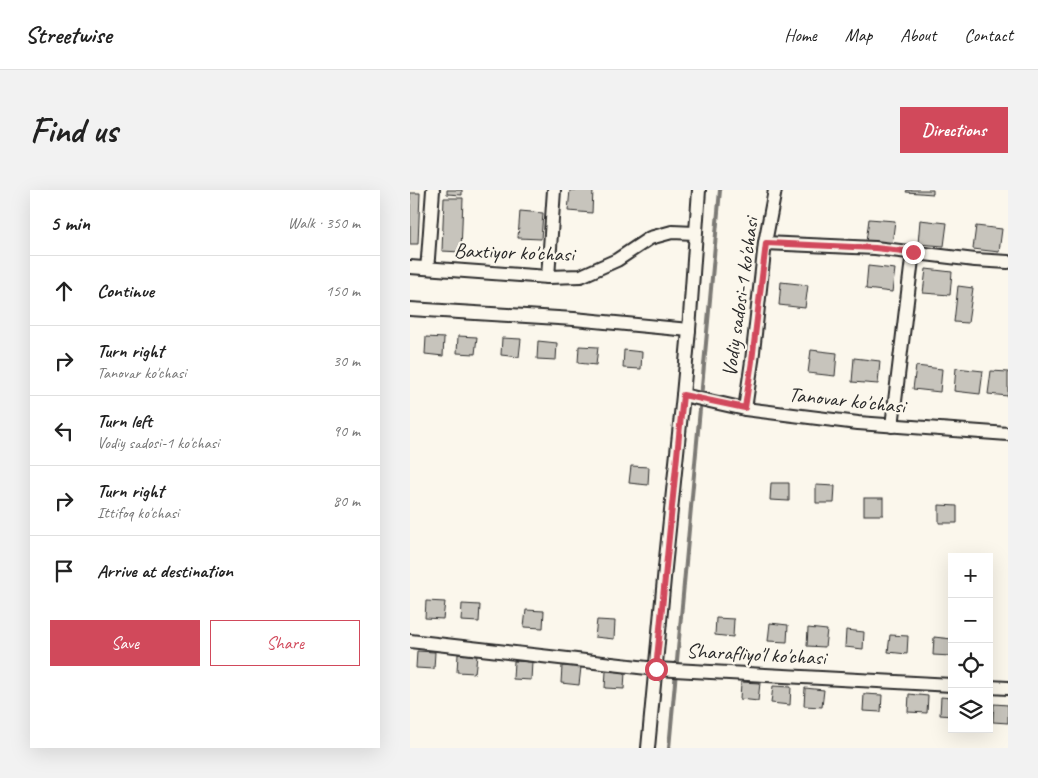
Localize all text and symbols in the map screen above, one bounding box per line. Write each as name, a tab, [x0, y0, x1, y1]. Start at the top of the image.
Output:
text: Streetwise	[25, 20, 111, 50]
text: Home	[784, 24, 817, 46]
text: Map	[845, 24, 872, 46]
text: About	[900, 24, 936, 46]
text: Contact	[964, 24, 1013, 46]
button: Directions	[900, 107, 1008, 153]
text: Find us	[30, 108, 117, 153]
text: 5 min	[50, 210, 90, 236]
text: Walk · 350 m	[288, 213, 360, 233]
street label: Vodiy sadosi-1 ko'chasi	[716, 213, 764, 378]
street label: Baxtiyor ko'chasi	[453, 237, 578, 267]
route end	[902, 241, 925, 264]
icon: ahead	[50, 277, 78, 305]
text: Continue	[97, 279, 154, 303]
text: 150 m	[326, 281, 360, 301]
text: Turn right	[97, 339, 164, 363]
icon: right	[50, 347, 78, 375]
text: 30 m	[333, 351, 360, 371]
text: Tanovar ko'chasi	[97, 363, 186, 383]
street label: Tanovar ko'chasi	[787, 381, 910, 419]
text: Turn left	[97, 409, 152, 433]
icon: left	[50, 417, 78, 445]
text: 90 m	[333, 421, 360, 441]
text: Vodiy sadosi-1 ko'chasi	[97, 433, 219, 453]
text: Turn right	[97, 479, 164, 503]
icon: right	[50, 487, 78, 515]
text: 80 m	[333, 491, 360, 511]
text: Ittifoq ko'chasi	[97, 503, 179, 523]
map controls	[948, 553, 993, 733]
button: +	[948, 553, 993, 598]
icon: arrive	[50, 557, 78, 585]
text: Arrive at destination	[97, 559, 233, 583]
button: −	[948, 598, 993, 643]
button: Save	[50, 620, 200, 666]
button: Share	[210, 620, 360, 666]
street label: Sharafliyo'l ko'chasi	[686, 637, 829, 671]
button: locate	[948, 643, 993, 688]
route start	[645, 658, 668, 681]
button: layers	[948, 688, 993, 733]

